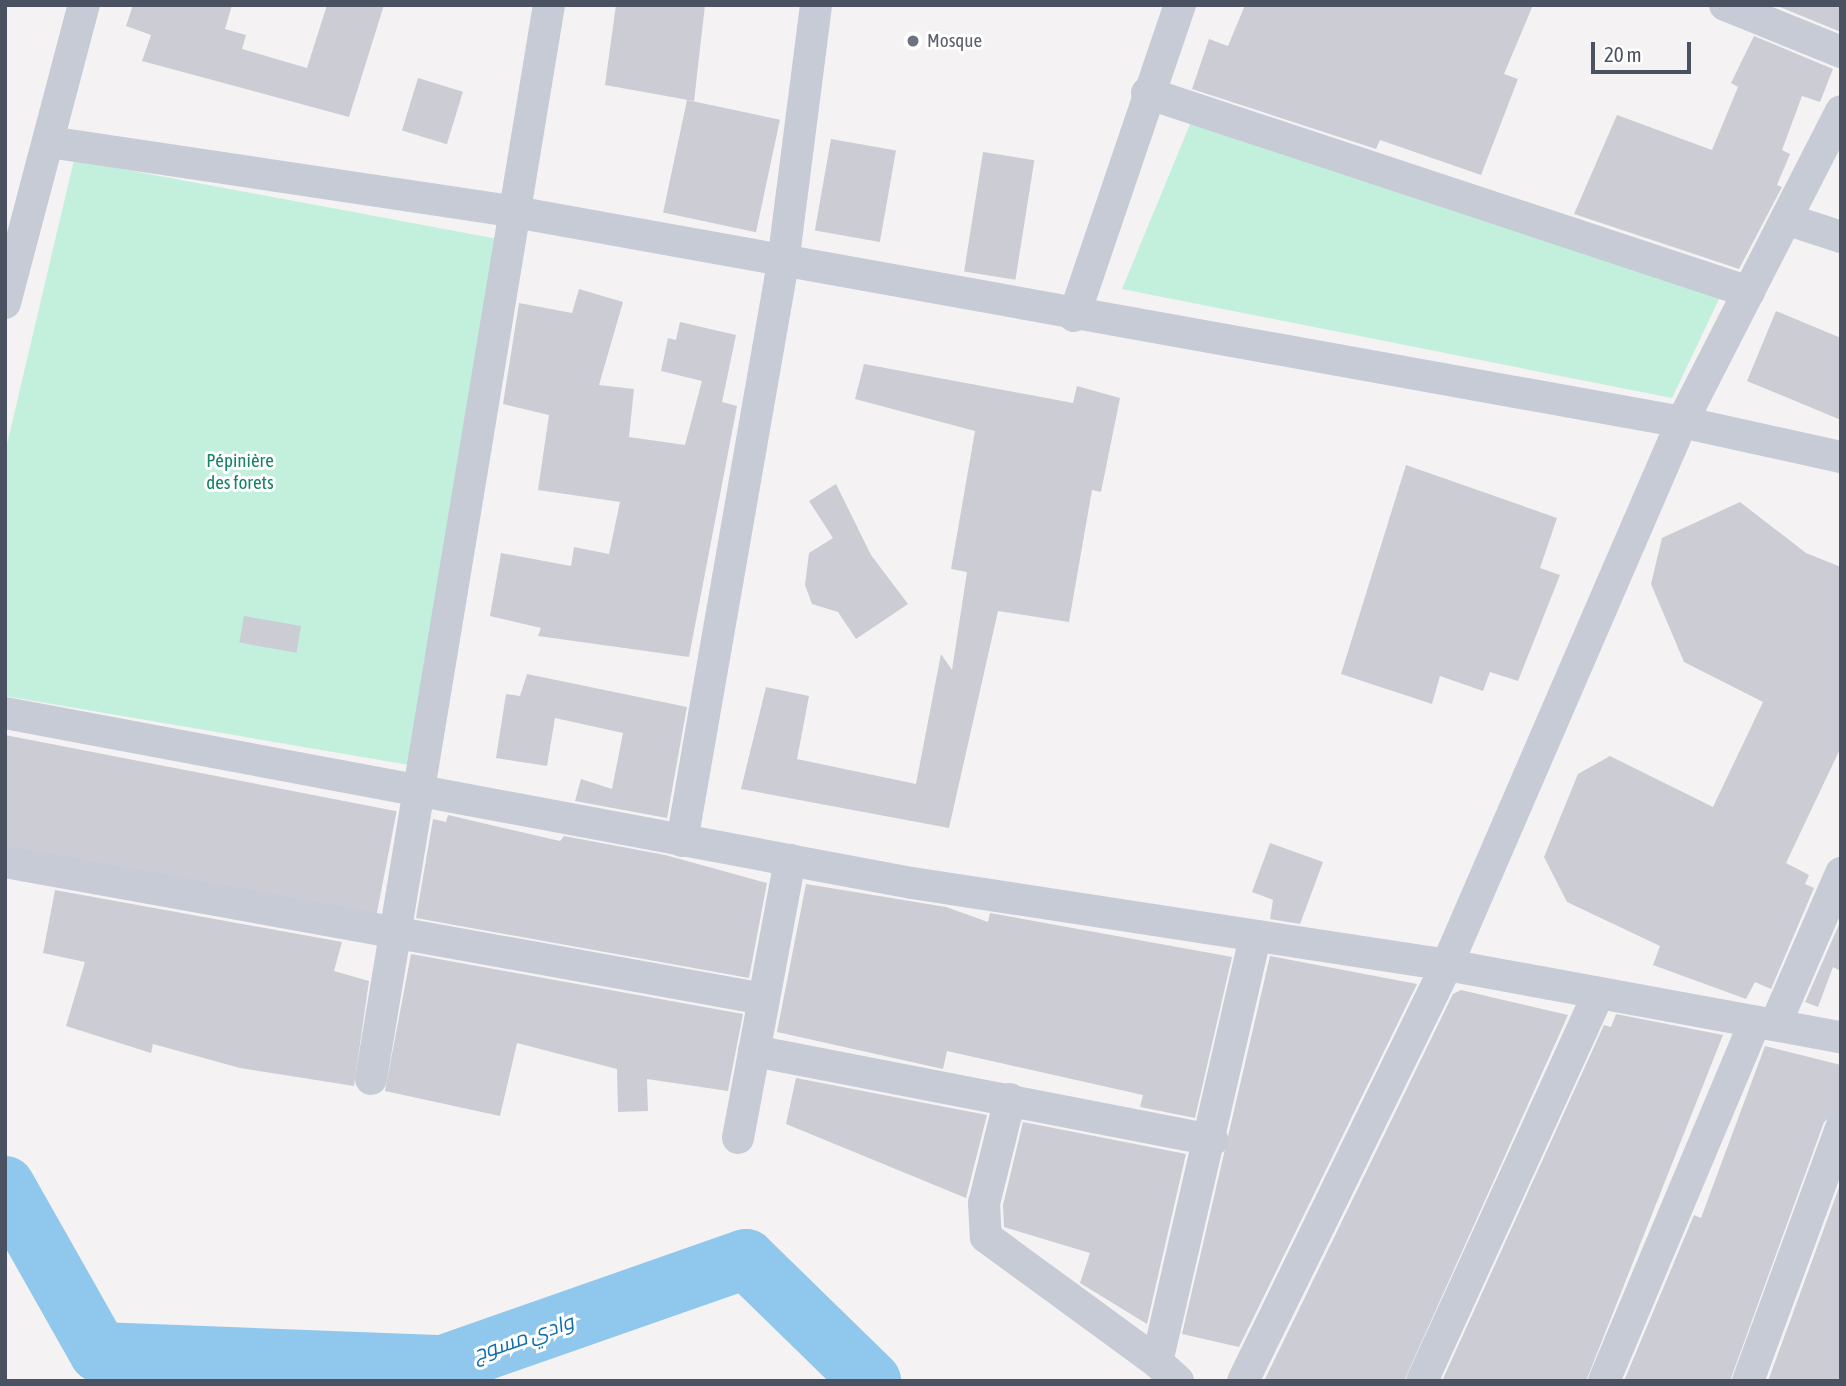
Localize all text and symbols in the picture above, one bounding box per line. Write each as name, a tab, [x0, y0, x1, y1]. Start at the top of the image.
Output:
scale bar	[1594, 28, 1694, 72]
place label: Mosque	[927, 30, 982, 52]
marker: Mosque	[905, 33, 921, 49]
text: 20 m	[1604, 42, 1642, 66]
park label: Pépinière des forets	[206, 450, 274, 494]
water label: وادي مسوج	[469, 1308, 577, 1366]

